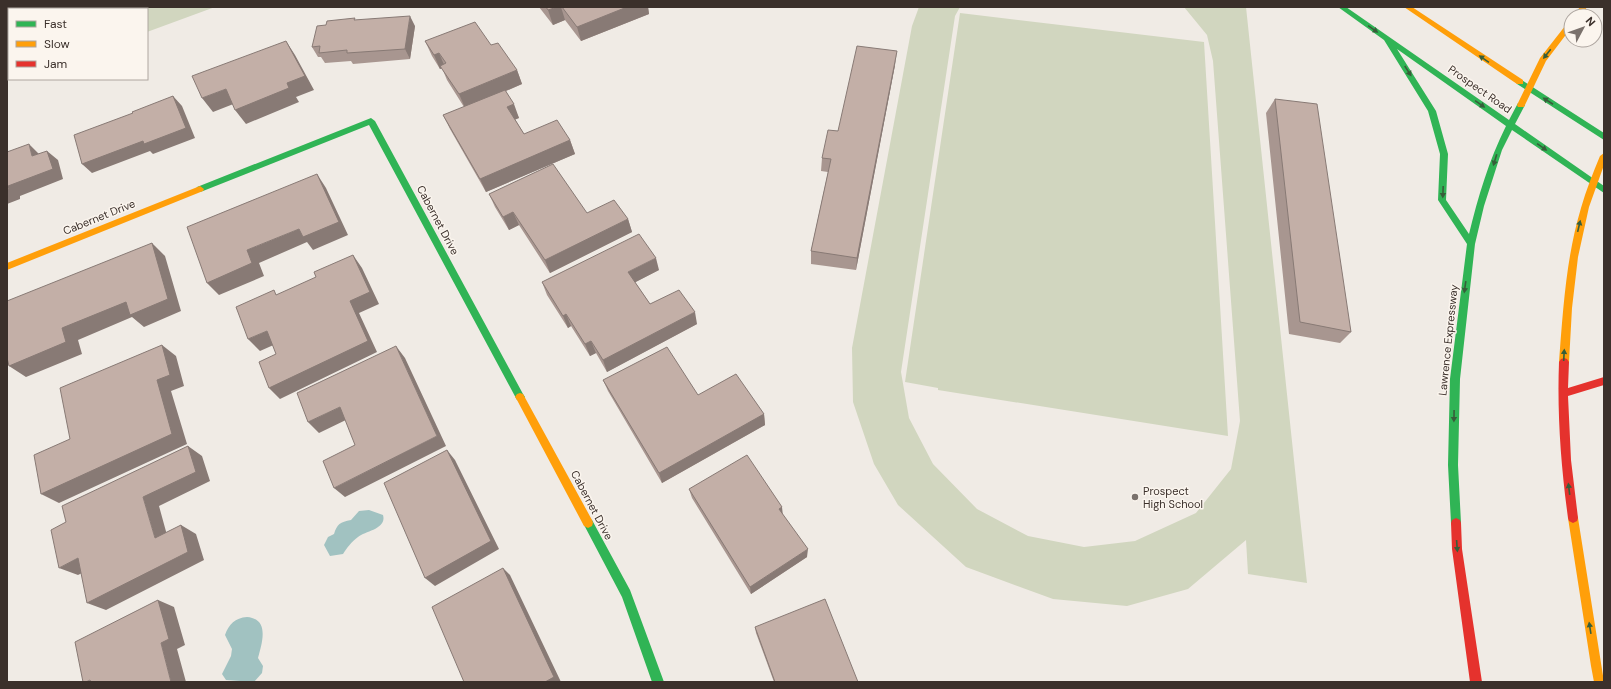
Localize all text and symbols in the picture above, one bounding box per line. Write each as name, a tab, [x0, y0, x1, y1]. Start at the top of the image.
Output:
legend	[8, 8, 148, 80]
north arrow	[1563, 8, 1603, 48]
text: N	[1583, 14, 1598, 29]
text: Fast	[44, 16, 67, 32]
one-way arrow	[1368, 25, 1379, 33]
text: Slow	[44, 36, 70, 52]
one-way arrow	[1543, 49, 1552, 60]
one-way arrow	[1479, 55, 1490, 63]
text: Jam	[44, 56, 67, 72]
street label: Prospect Road	[1446, 62, 1515, 116]
one-way arrow	[1404, 65, 1411, 77]
one-way arrow	[1543, 97, 1553, 105]
one-way arrow	[1475, 100, 1485, 108]
one-way arrow	[1537, 143, 1547, 151]
one-way arrow	[1492, 155, 1498, 167]
street label: Cabernet Drive	[414, 183, 462, 257]
one-way arrow	[1439, 186, 1446, 198]
street label: Cabernet Drive	[61, 196, 137, 238]
one-way arrow	[1577, 220, 1583, 233]
one-way arrow	[1462, 280, 1468, 293]
street label: Lawrence Expressway	[1435, 284, 1461, 396]
one-way arrow	[1561, 349, 1568, 361]
one-way arrow	[1451, 410, 1457, 423]
street label: Cabernet Drive	[568, 468, 616, 542]
one-way arrow	[1566, 483, 1572, 495]
place label: Prospect High School	[1143, 484, 1203, 511]
marker: Prospect High School	[1130, 492, 1140, 502]
one-way arrow	[1454, 540, 1461, 552]
one-way arrow	[1587, 622, 1593, 634]

